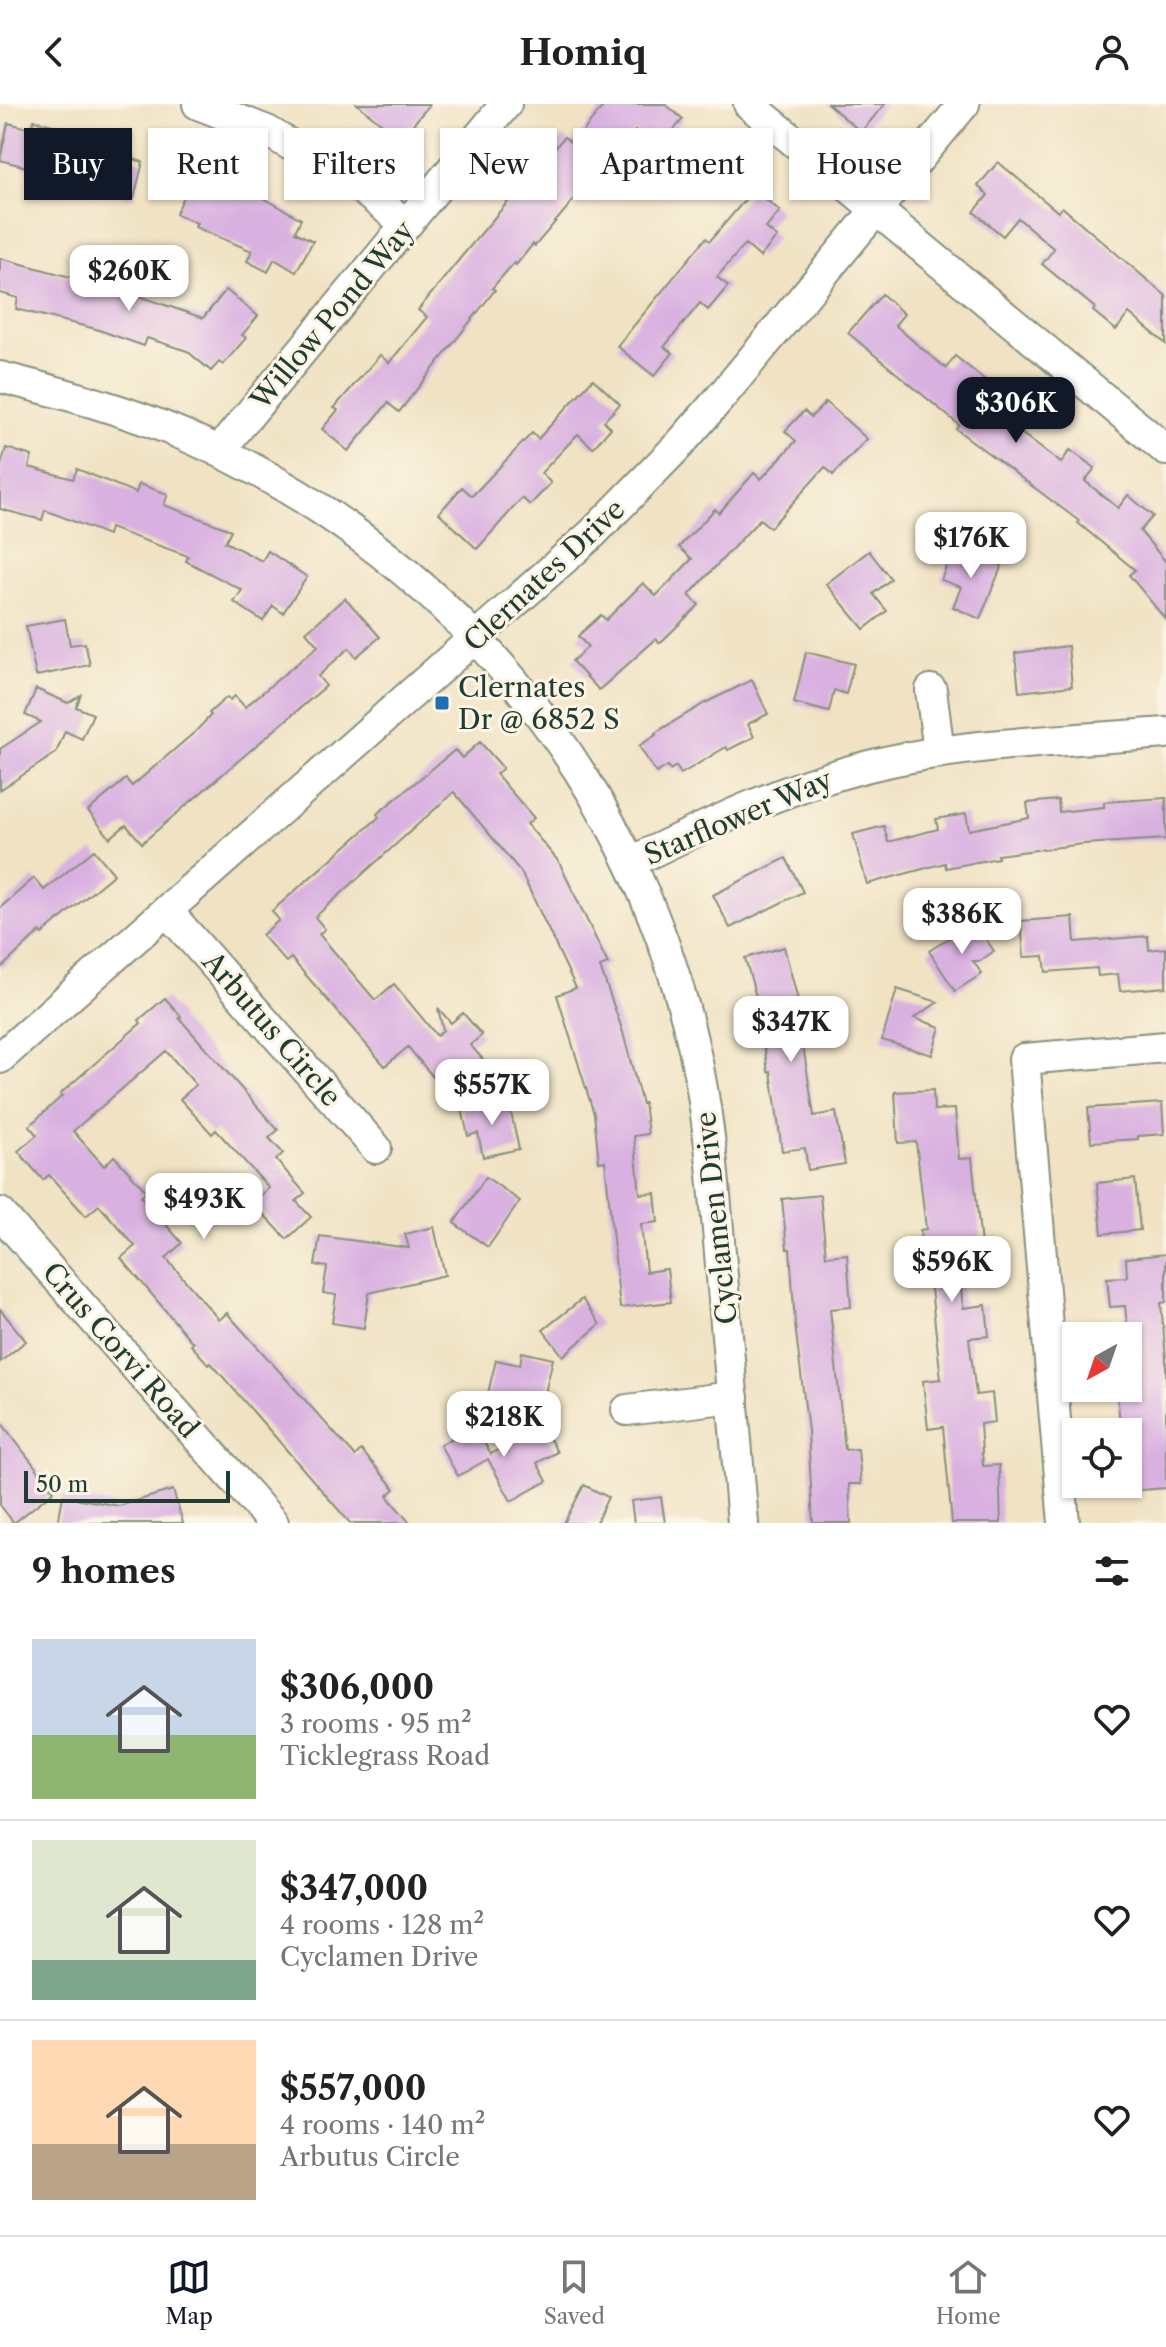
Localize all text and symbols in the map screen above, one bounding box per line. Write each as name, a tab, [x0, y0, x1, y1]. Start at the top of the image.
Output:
icon: back	[32, 30, 76, 74]
text: Homiq	[519, 30, 647, 74]
icon: person	[1090, 30, 1134, 74]
chip: Buy	[24, 128, 132, 200]
chip: Rent	[148, 128, 268, 200]
chip: Filters	[284, 128, 424, 200]
chip: New	[440, 128, 557, 200]
chip: Apartment	[573, 128, 773, 200]
chip: House	[789, 128, 930, 200]
street label: Willow Pond Way	[243, 214, 421, 417]
pin: $260K	[73, 245, 185, 313]
text: $260K	[88, 255, 170, 287]
pin: $306K	[960, 377, 1072, 445]
text: $306K	[975, 387, 1057, 419]
street label: Clernates Drive	[456, 492, 632, 658]
pin: $176K	[915, 512, 1027, 580]
text: $176K	[933, 522, 1009, 554]
place label: Clernates Dr @ 6852 S	[458, 670, 620, 736]
marker: Clernates Dr @ 6852 S	[433, 694, 451, 712]
street label: Starflower Way	[639, 762, 837, 872]
pin: $386K	[906, 888, 1018, 956]
text: $386K	[921, 898, 1003, 930]
street label: Arbutus Circle	[195, 944, 348, 1113]
pin: $347K	[735, 996, 847, 1064]
text: $347K	[752, 1006, 830, 1038]
pin: $557K	[436, 1059, 548, 1127]
text: $557K	[453, 1069, 531, 1101]
street label: Cyclamen Drive	[688, 1110, 744, 1326]
pin: $493K	[148, 1173, 260, 1241]
text: $493K	[164, 1183, 244, 1215]
pin: $596K	[896, 1236, 1008, 1304]
text: $596K	[912, 1246, 992, 1278]
street label: Crus Corvi Road	[36, 1255, 206, 1445]
north arrow	[1062, 1322, 1142, 1402]
map controls	[1062, 1322, 1142, 1498]
pin: $218K	[448, 1391, 560, 1459]
text: $218K	[465, 1401, 543, 1433]
button: locate	[1062, 1418, 1142, 1498]
scale bar	[24, 1467, 230, 1503]
text: 50 m	[36, 1471, 88, 1498]
icon: filters	[1090, 1549, 1134, 1593]
text: 9 homes	[32, 1550, 176, 1592]
text: $306,000	[280, 1666, 434, 1708]
icon: home	[96, 1671, 192, 1767]
icon: heart	[1090, 1697, 1134, 1741]
text: 3 rooms · 95 m²	[280, 1708, 472, 1740]
text: Ticklegrass Road	[280, 1740, 490, 1772]
text: $347,000	[280, 1867, 428, 1909]
icon: home	[96, 1872, 192, 1968]
icon: heart	[1090, 1898, 1134, 1942]
text: 4 rooms · 128 m²	[280, 1909, 484, 1941]
text: Cyclamen Drive	[280, 1941, 478, 1973]
text: $557,000	[280, 2067, 426, 2109]
icon: home	[96, 2072, 192, 2168]
icon: heart	[1090, 2098, 1134, 2142]
text: 4 rooms · 140 m²	[280, 2109, 485, 2141]
text: Arbutus Circle	[280, 2141, 460, 2173]
tab: Map	[166, 2255, 213, 2330]
tab: Saved	[544, 2255, 605, 2330]
tab: Home	[936, 2255, 1000, 2330]

